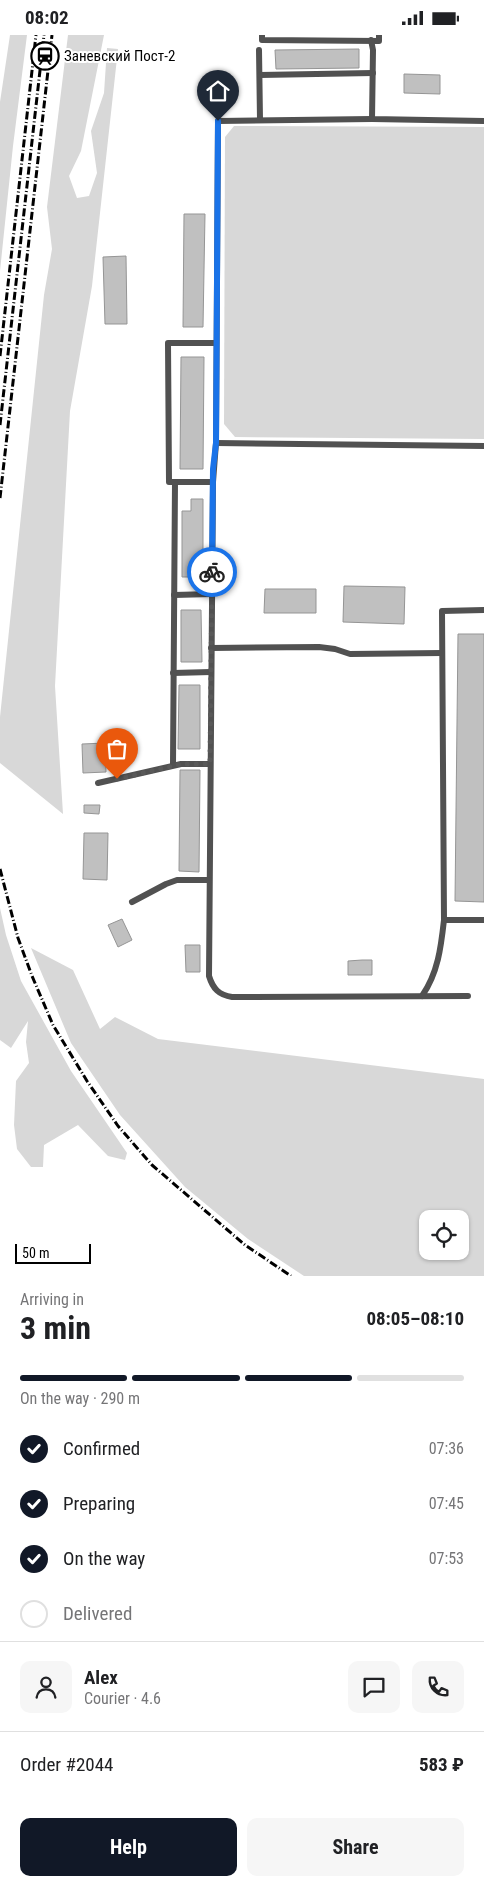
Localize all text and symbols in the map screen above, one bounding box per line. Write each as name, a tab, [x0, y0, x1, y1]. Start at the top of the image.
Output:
text: 08:02	[25, 6, 69, 29]
station icon: Заневский Пост-2	[30, 41, 60, 71]
place label: Заневский Пост-2	[64, 47, 175, 65]
pin	[197, 70, 239, 121]
icon: home	[204, 77, 232, 105]
courier	[187, 547, 237, 597]
icon: bike	[198, 558, 226, 586]
pin	[96, 728, 138, 779]
icon: bag	[103, 735, 131, 763]
map controls	[419, 1210, 469, 1260]
button: locate	[419, 1210, 469, 1260]
scale bar	[15, 1241, 91, 1264]
text: 50 m	[22, 1245, 50, 1261]
text: Arriving in	[20, 1290, 84, 1309]
text: 08:05–08:10	[366, 1307, 464, 1330]
text: 3 min	[20, 1309, 91, 1347]
text: On the way · 290 m	[20, 1389, 140, 1408]
icon: check	[20, 1435, 48, 1463]
text: Confirmed	[63, 1437, 140, 1460]
text: 07:36	[429, 1439, 464, 1458]
icon: check	[20, 1490, 48, 1518]
text: Preparing	[63, 1492, 135, 1515]
text: 07:45	[429, 1494, 464, 1513]
icon: check	[20, 1545, 48, 1573]
text: On the way	[63, 1547, 145, 1570]
text: 07:53	[429, 1549, 464, 1568]
text: Delivered	[63, 1602, 132, 1625]
button: person	[20, 1661, 72, 1713]
button: chat	[348, 1661, 400, 1713]
button: phone	[412, 1661, 464, 1713]
text: Alex	[84, 1666, 118, 1689]
text: Courier · 4.6	[84, 1689, 161, 1708]
text: Order #2044	[20, 1753, 113, 1776]
text: 583 ₽	[419, 1753, 464, 1776]
button: Help	[20, 1818, 237, 1876]
button: Share	[247, 1818, 464, 1876]

